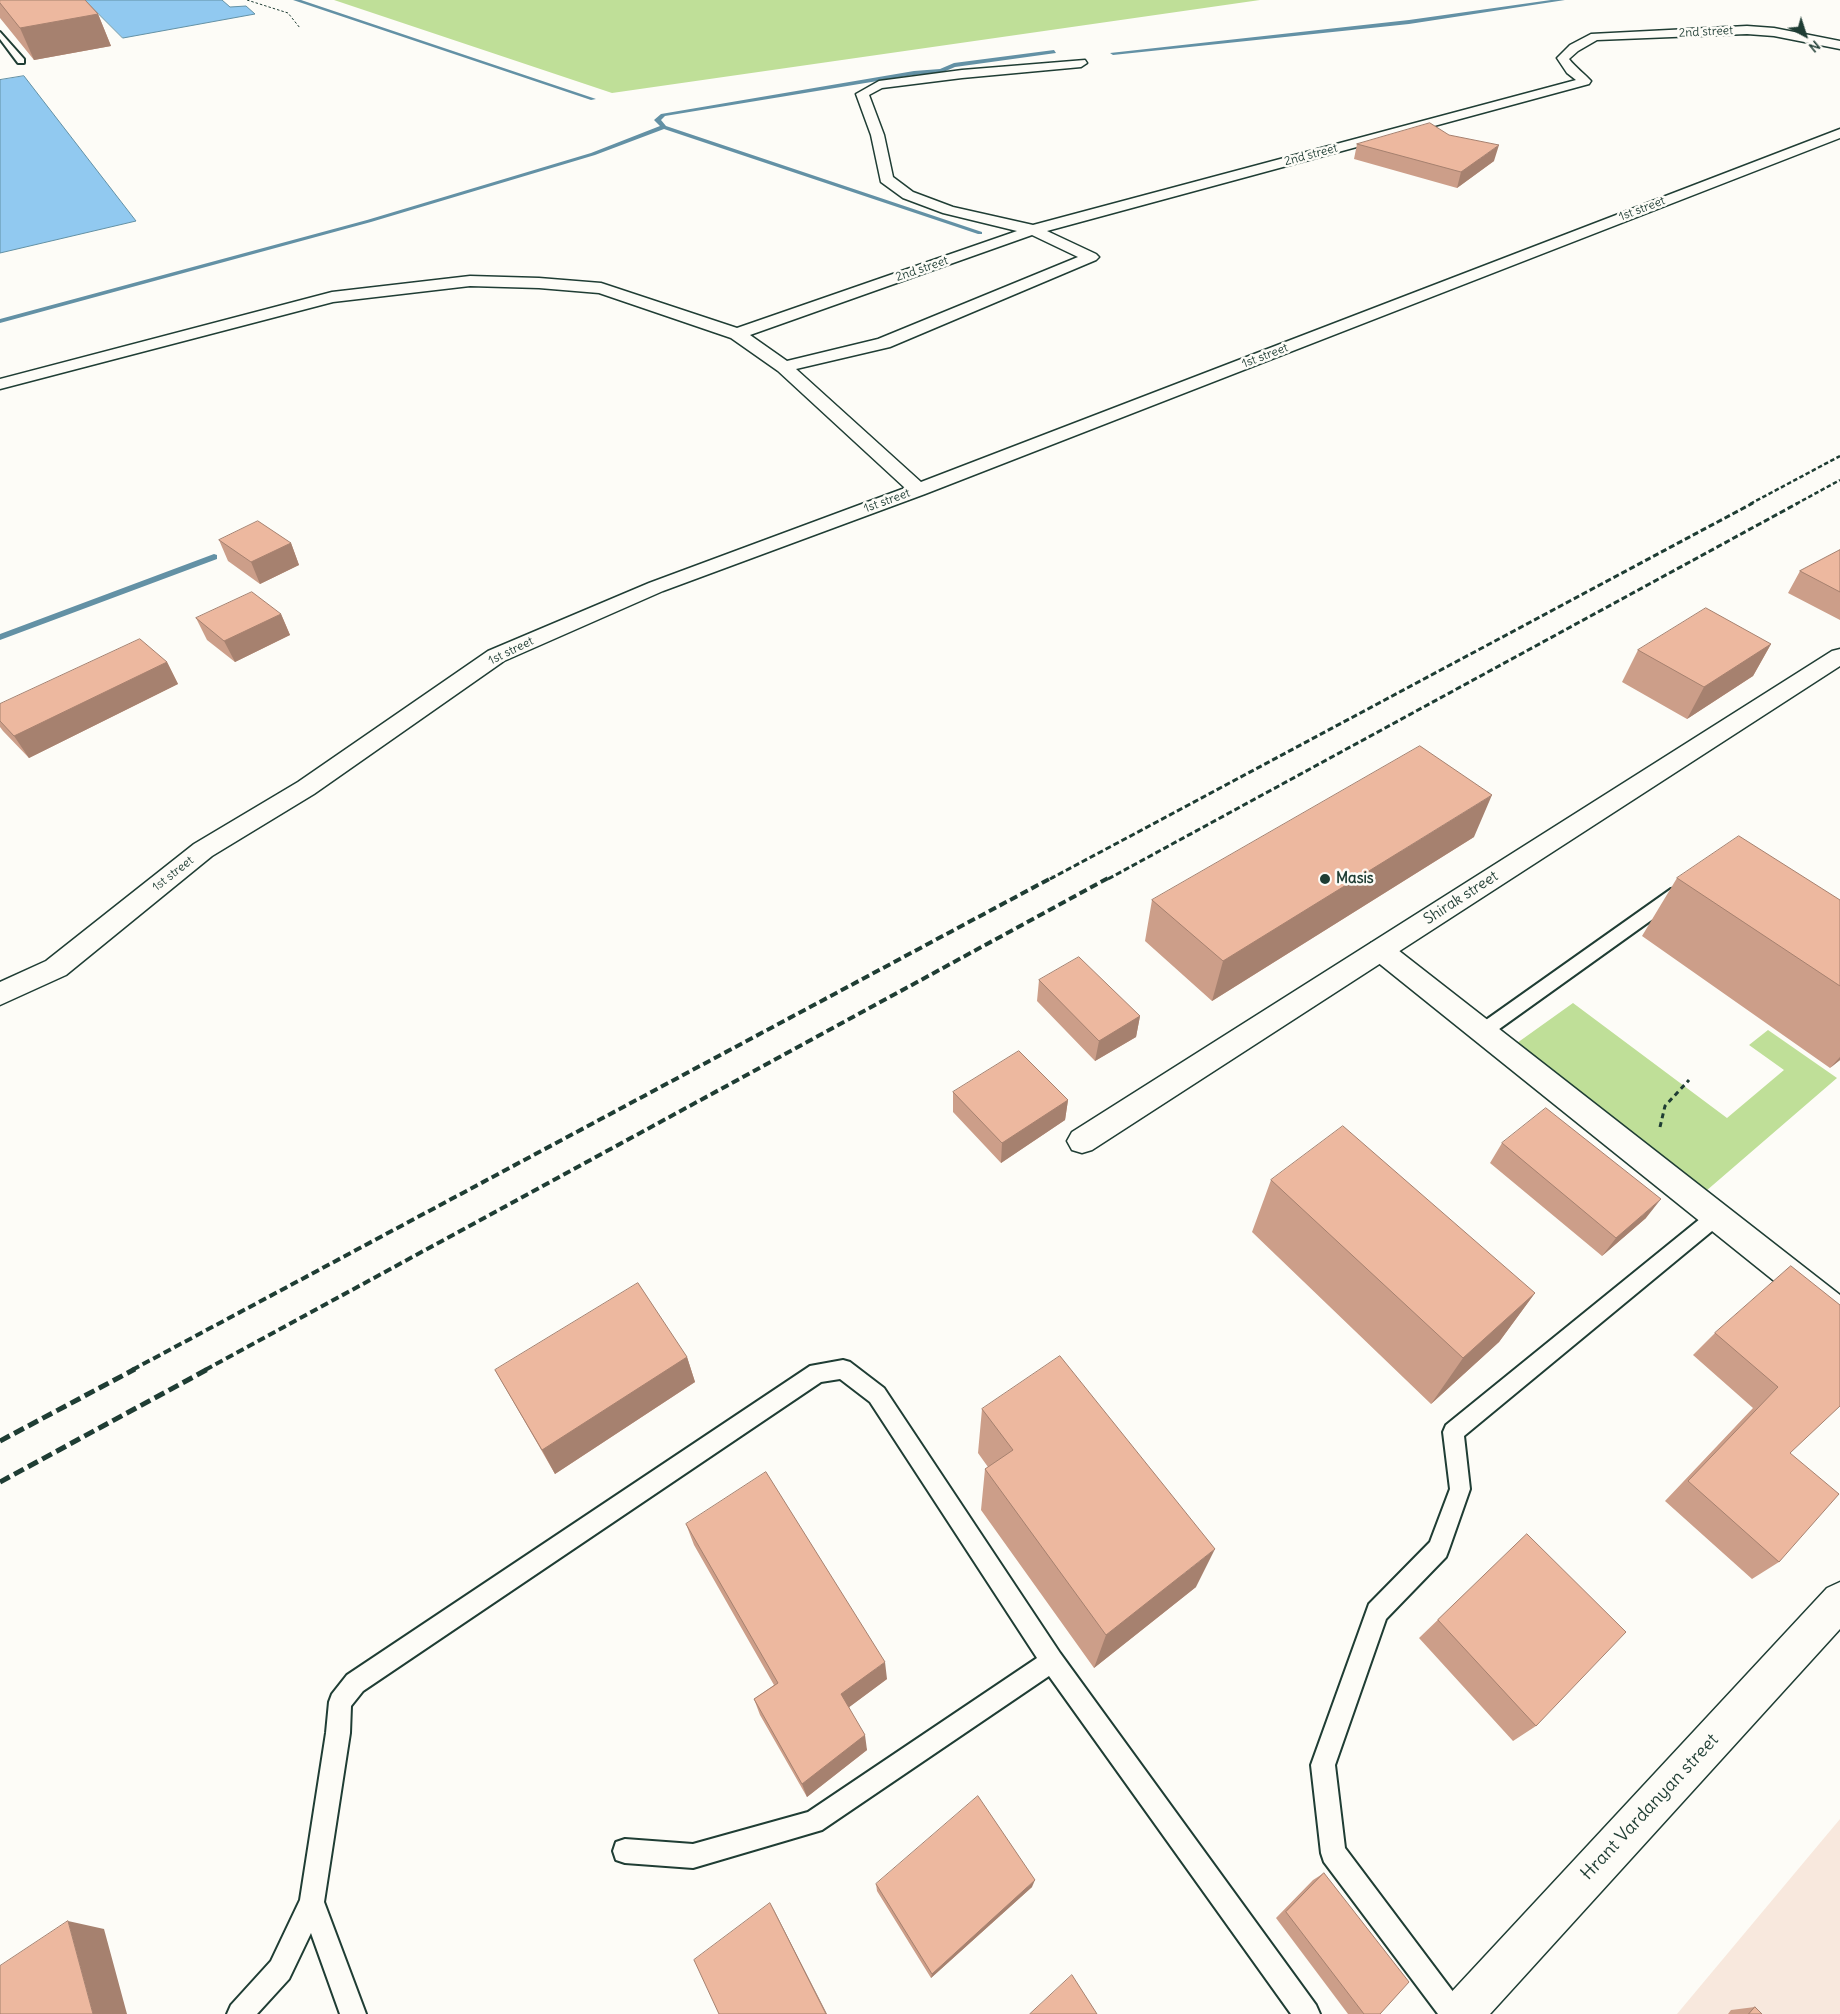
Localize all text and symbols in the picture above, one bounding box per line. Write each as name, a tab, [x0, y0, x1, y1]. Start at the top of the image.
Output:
north arrow	[1780, 10, 1830, 60]
street label: 2nd street	[1678, 23, 1734, 41]
text: N	[1805, 36, 1824, 56]
street label: 2nd street	[1283, 141, 1339, 169]
street label: 1st street	[1617, 194, 1667, 224]
street label: 2nd street	[894, 253, 950, 285]
street label: 1st street	[1240, 341, 1290, 371]
street label: 1st street	[862, 486, 912, 516]
street label: 1st street	[486, 634, 536, 668]
street label: 1st street	[150, 854, 196, 894]
street label: Shirak street	[1421, 867, 1501, 929]
place label: Masis	[1336, 870, 1374, 888]
marker: Masis	[1318, 872, 1332, 886]
street label: Hrant Vardanyan street	[1577, 1729, 1723, 1885]

